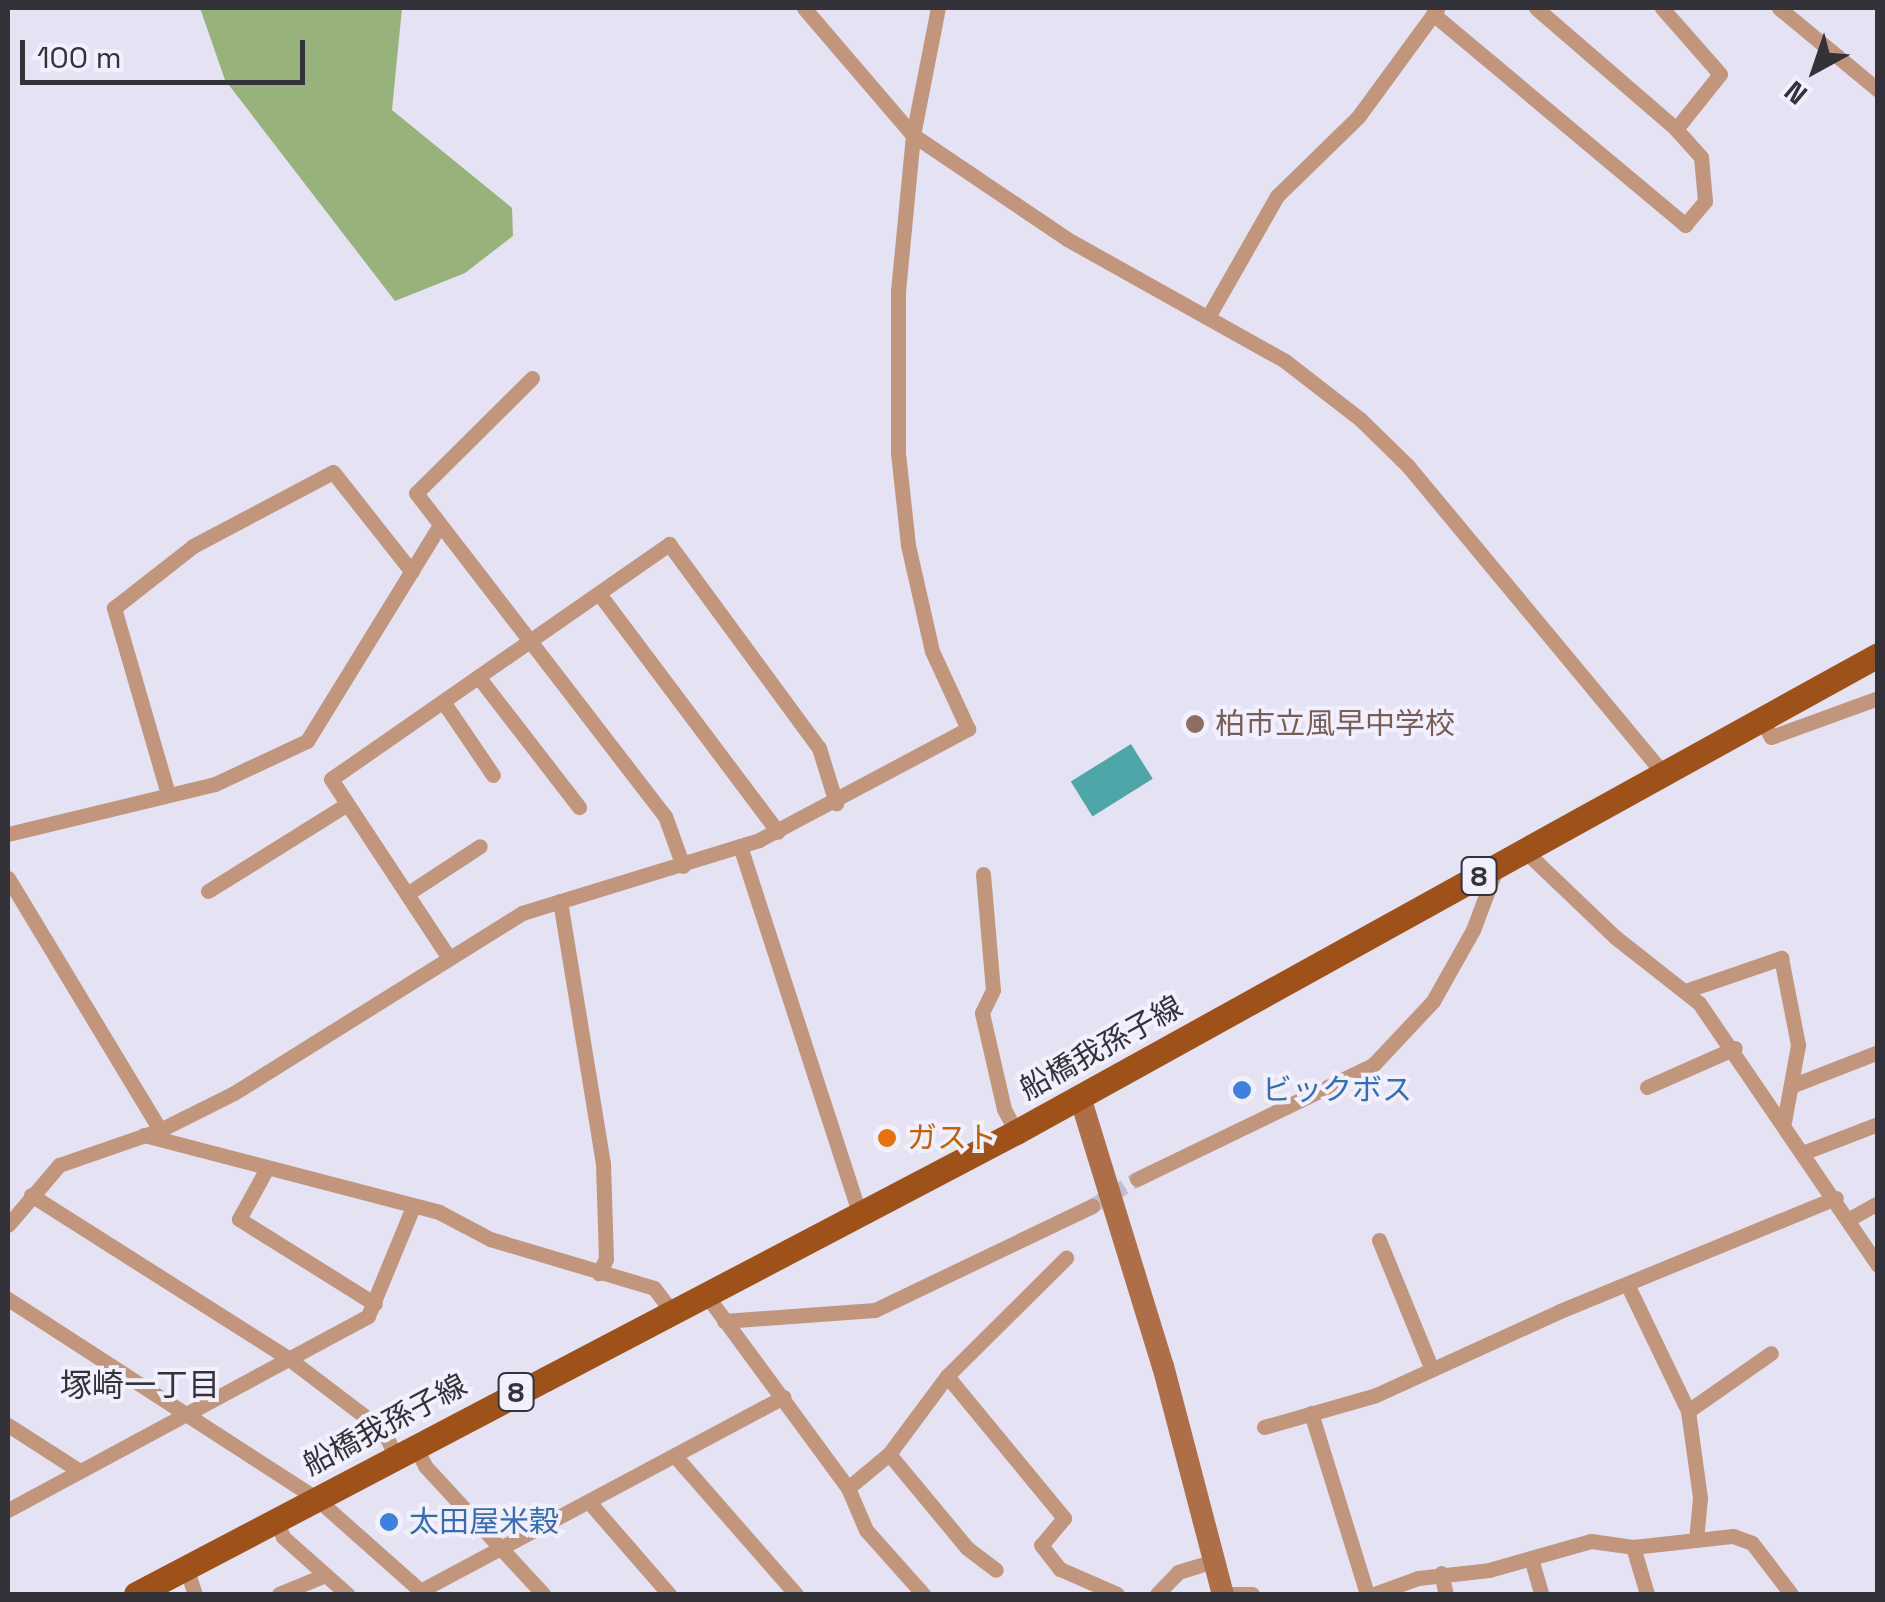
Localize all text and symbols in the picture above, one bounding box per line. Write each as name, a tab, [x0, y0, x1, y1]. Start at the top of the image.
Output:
scale bar	[25, 20, 310, 82]
north arrow	[1765, 20, 1865, 120]
text: 100 m	[37, 38, 122, 77]
text: N	[1777, 73, 1814, 113]
place label: 柏市立風早中学校	[1215, 706, 1455, 742]
marker: 柏市立風早中学校	[1184, 713, 1206, 735]
road number: 8	[1459, 853, 1499, 899]
street label: 船橋我孫子線	[1014, 989, 1188, 1107]
place label: ビックボス	[1262, 1072, 1412, 1108]
marker: ビックボス	[1231, 1079, 1253, 1101]
place label: ガスト	[907, 1120, 997, 1156]
marker: ガスト	[876, 1127, 898, 1149]
district label: 塚崎一丁目	[60, 1366, 220, 1404]
street label: 船橋我孫子線	[297, 1367, 473, 1483]
road number: 8	[496, 1369, 536, 1415]
place label: 太田屋米穀	[409, 1504, 559, 1540]
marker: 太田屋米穀	[378, 1511, 400, 1533]

